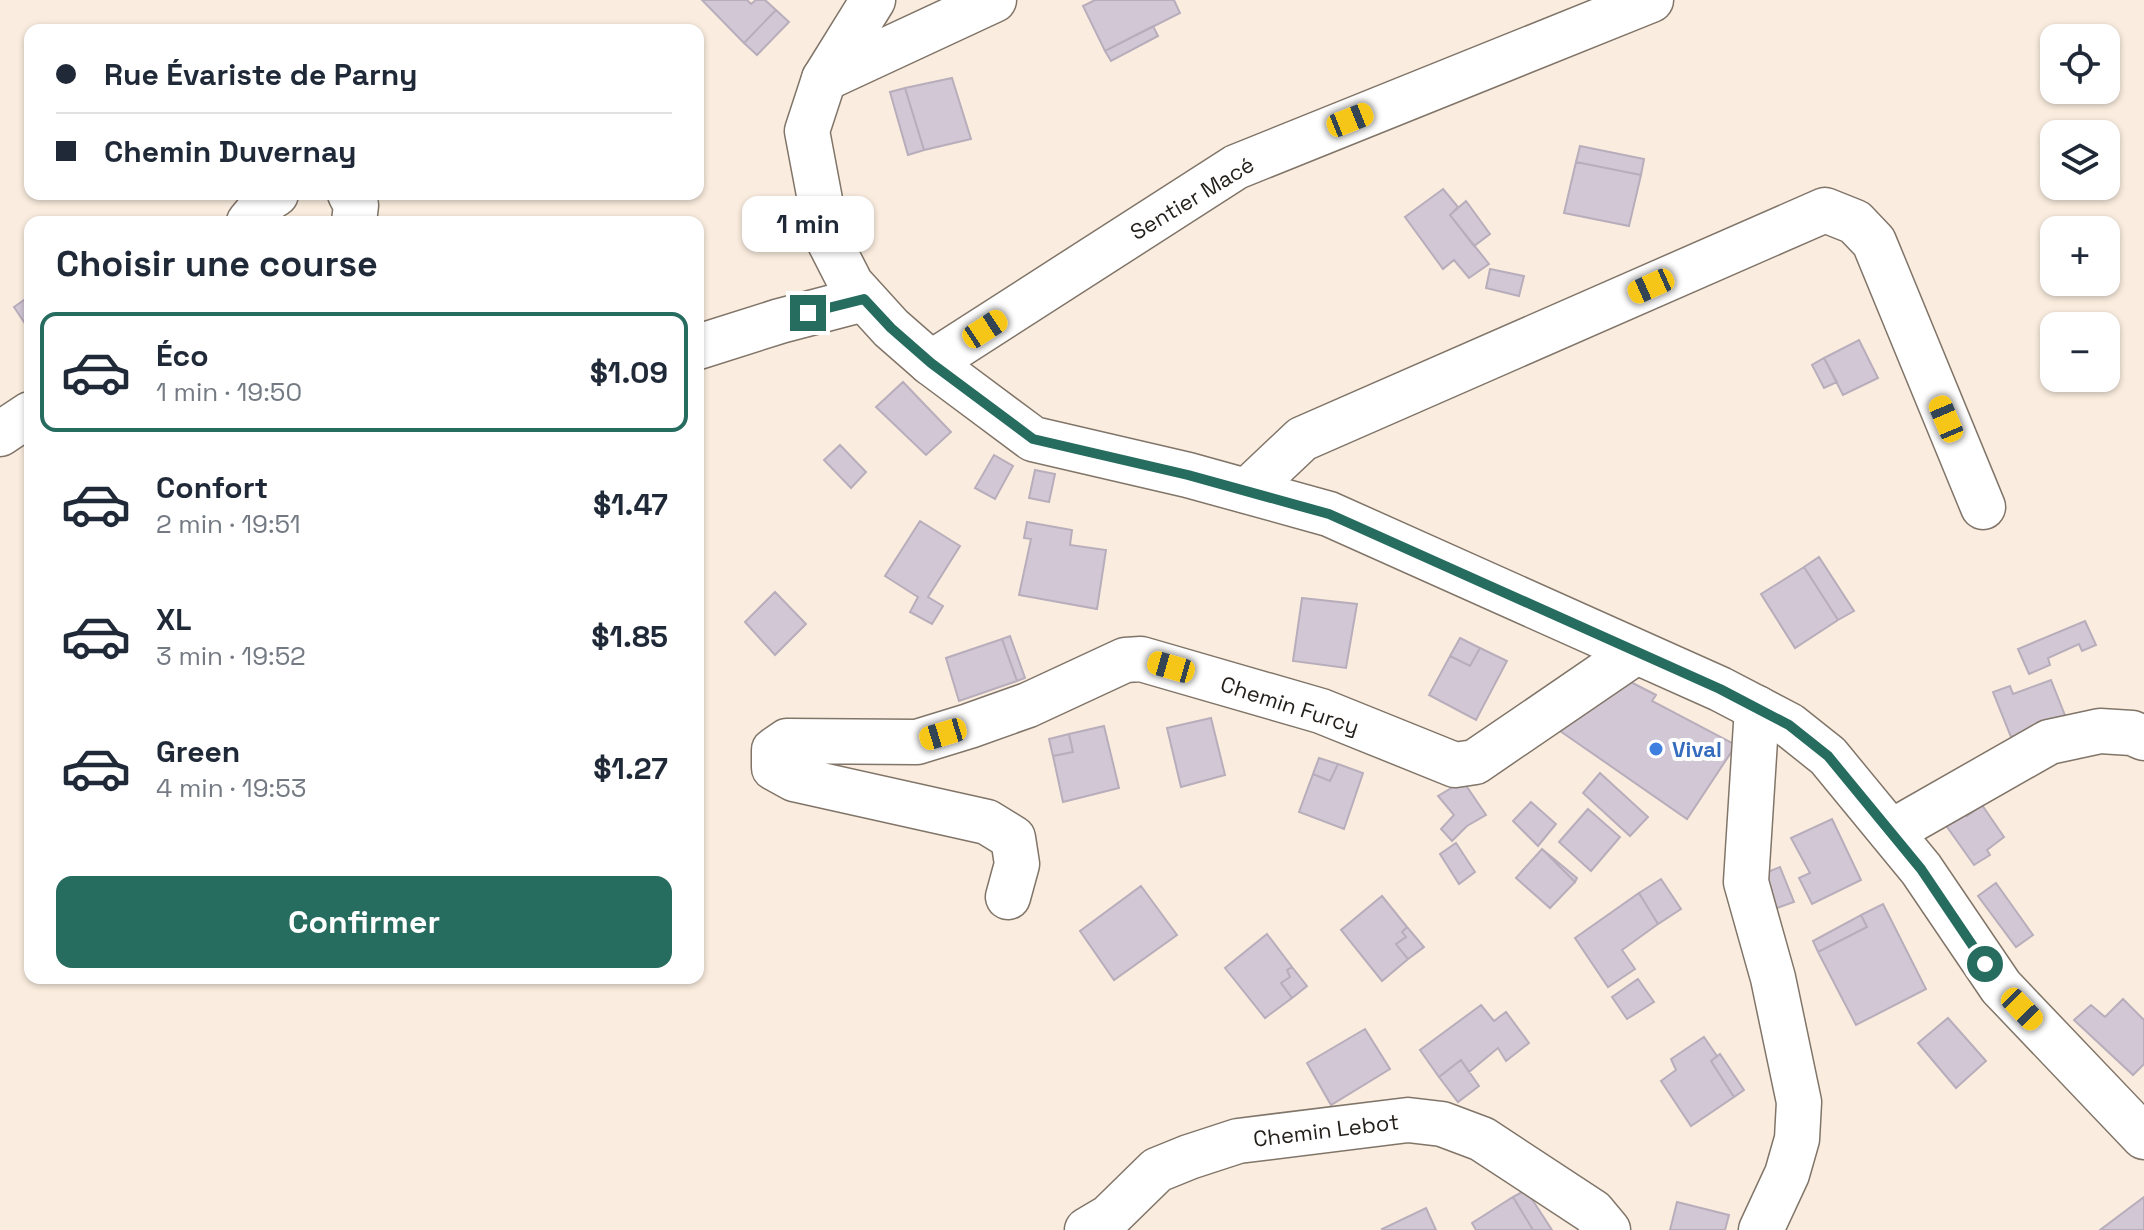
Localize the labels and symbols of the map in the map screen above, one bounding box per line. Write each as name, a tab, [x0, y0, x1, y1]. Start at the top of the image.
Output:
car	[1323, 100, 1377, 140]
street label: Sentier Macé	[1125, 150, 1259, 246]
callout: 1 min	[742, 197, 874, 253]
car	[1624, 265, 1678, 307]
route end	[790, 295, 826, 331]
car	[958, 306, 1012, 352]
car	[1926, 392, 1966, 446]
car	[1145, 649, 1197, 685]
street label: Chemin Furcy	[1217, 669, 1363, 741]
car	[917, 716, 969, 752]
place label: Vival	[1672, 735, 1722, 763]
marker: Vival	[1647, 740, 1665, 758]
route start	[1967, 946, 2003, 982]
car	[1997, 983, 2047, 1035]
street label: Chemin Lebot	[1252, 1107, 1400, 1153]

